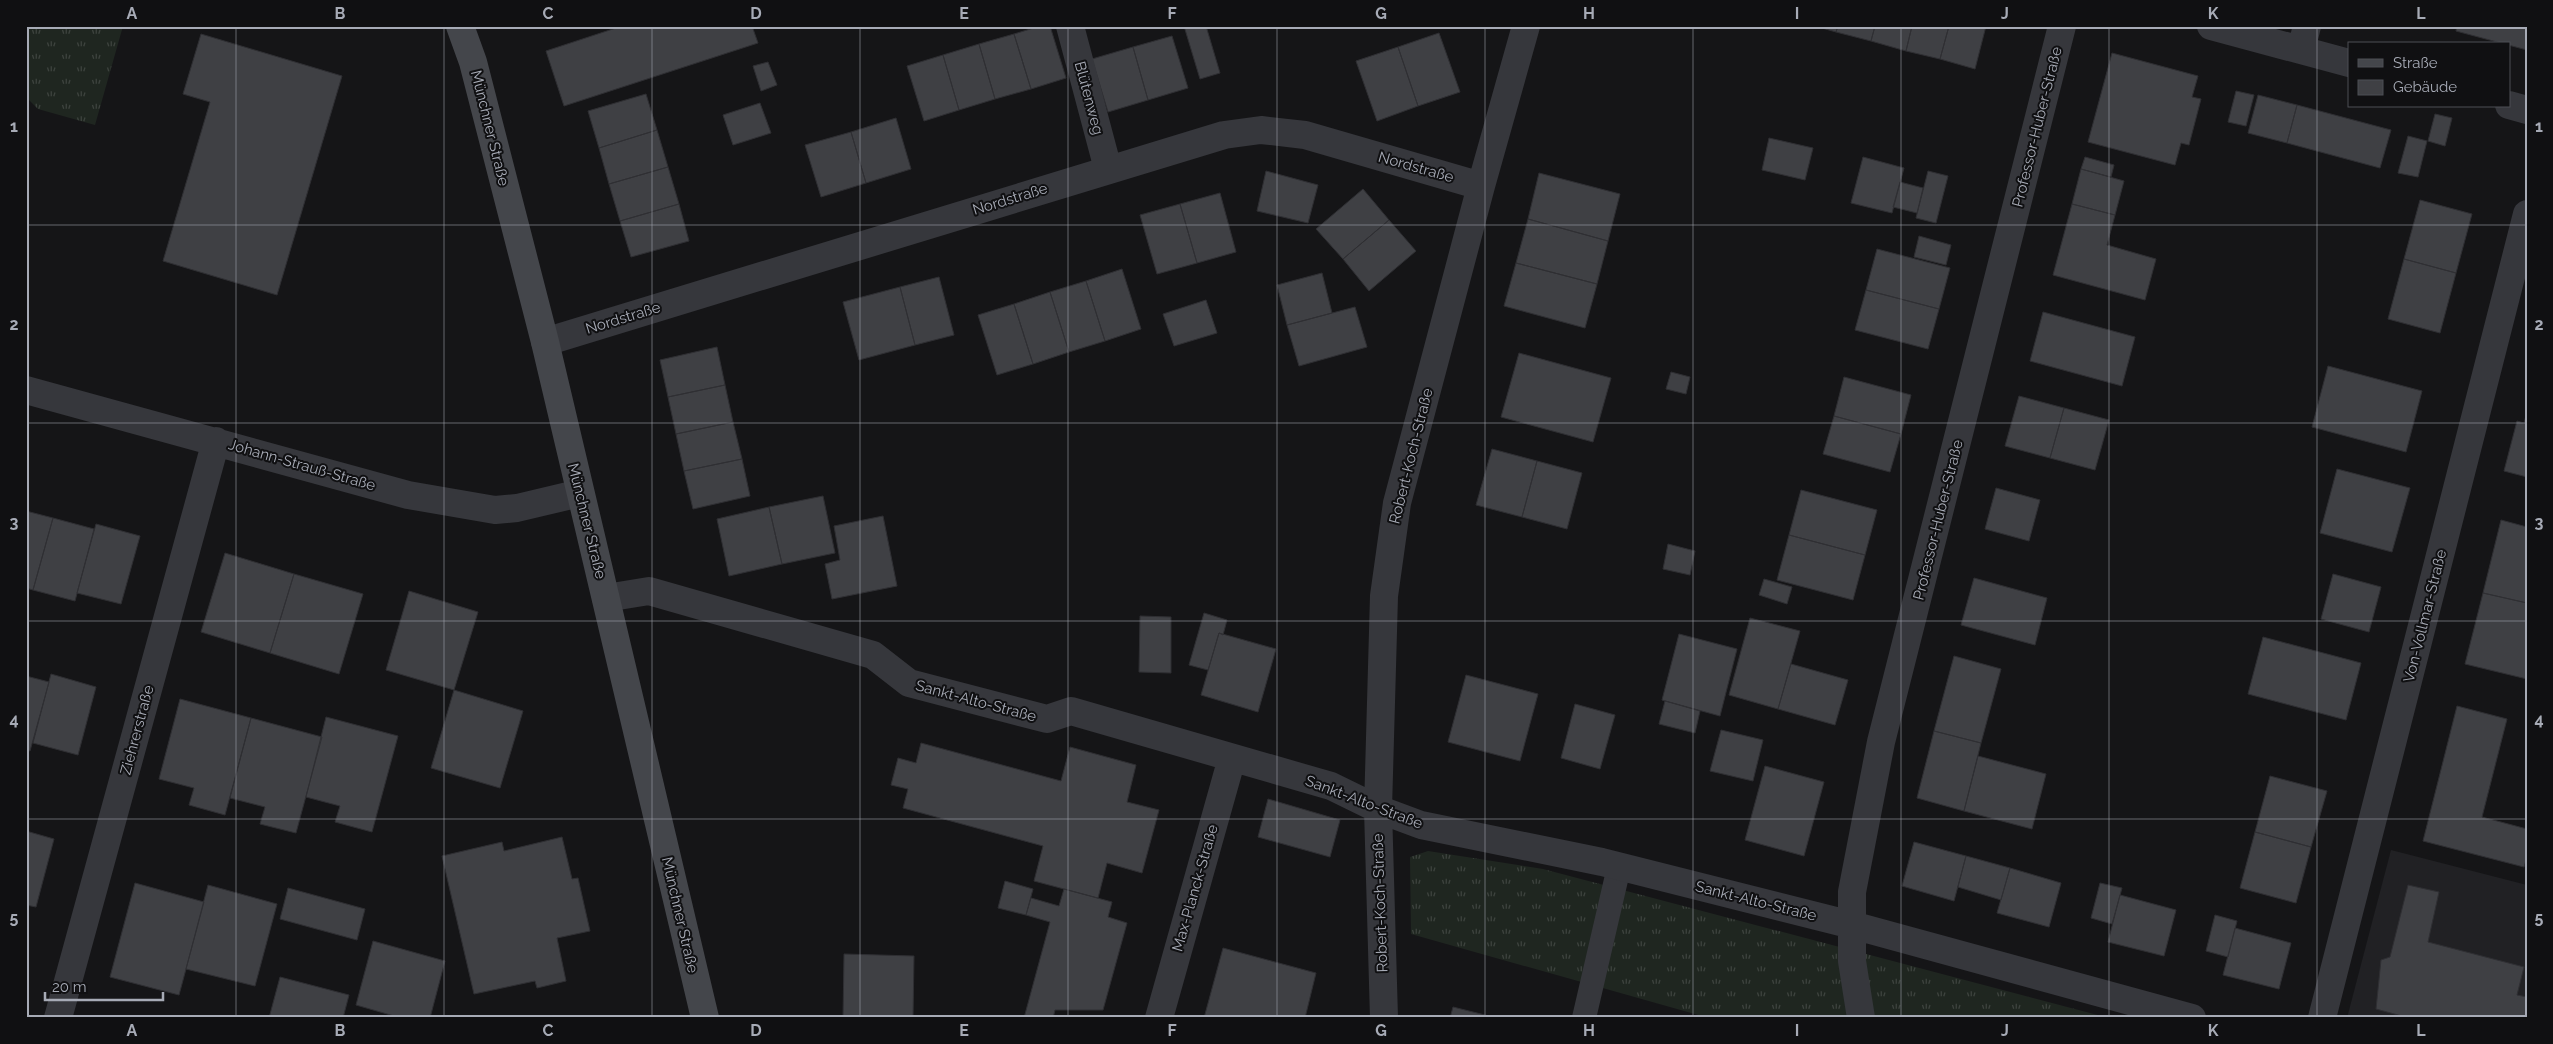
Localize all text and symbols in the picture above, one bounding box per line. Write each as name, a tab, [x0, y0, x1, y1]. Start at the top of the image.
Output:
text: A	[127, 4, 138, 23]
text: B	[335, 4, 346, 23]
text: C	[543, 4, 554, 23]
text: D	[750, 4, 762, 23]
text: E	[959, 4, 969, 23]
text: F	[1167, 4, 1177, 23]
text: G	[1375, 4, 1387, 23]
text: H	[1583, 4, 1595, 23]
text: I	[1795, 4, 1799, 23]
text: J	[2001, 4, 2009, 23]
text: K	[2208, 4, 2219, 23]
text: L	[2416, 4, 2426, 23]
legend	[2348, 42, 2510, 108]
street label: Professor-Huber-Straße	[2008, 45, 2066, 209]
text: Straße	[2393, 54, 2438, 72]
street label: Blütenweg	[1071, 59, 1107, 137]
street label: Münchner Straße	[467, 68, 513, 188]
text: Gebäude	[2393, 78, 2457, 96]
text: 1	[10, 117, 18, 136]
text: 1	[2535, 117, 2543, 136]
street label: Nordstraße	[1376, 148, 1456, 186]
street label: Nordstraße	[970, 179, 1050, 219]
street label: Nordstraße	[583, 298, 663, 338]
text: 2	[9, 315, 19, 334]
text: 2	[2534, 315, 2544, 334]
street label: Robert-Koch-Straße	[1385, 386, 1437, 526]
street label: Johann-Strauß-Straße	[226, 435, 378, 495]
street label: Professor-Huber-Straße	[1909, 438, 1967, 602]
street label: Münchner Straße	[564, 461, 610, 581]
text: 3	[10, 513, 19, 532]
text: 3	[2535, 513, 2544, 532]
street label: Von-Vollmar-Straße	[2400, 547, 2450, 684]
street label: Sankt-Alto-Straße	[914, 676, 1038, 726]
street label: Ziehrerstraße	[116, 683, 158, 777]
text: 4	[9, 710, 19, 729]
text: 4	[2534, 710, 2544, 729]
street label: Sankt-Alto-Straße	[1303, 771, 1425, 833]
street label: Max-Planck-Straße	[1168, 822, 1222, 954]
street label: Robert-Koch-Straße	[1369, 833, 1391, 973]
street label: Münchner Straße	[658, 855, 702, 975]
street label: Sankt-Alto-Straße	[1694, 877, 1819, 925]
text: 5	[10, 908, 19, 927]
text: 5	[2535, 908, 2544, 927]
scale bar	[45, 969, 162, 1001]
text: 20 m	[52, 978, 87, 996]
text: A	[127, 1021, 138, 1040]
text: B	[335, 1021, 346, 1040]
text: C	[543, 1021, 554, 1040]
text: D	[750, 1021, 762, 1040]
text: E	[959, 1021, 969, 1040]
text: F	[1167, 1021, 1177, 1040]
text: G	[1375, 1021, 1387, 1040]
text: H	[1583, 1021, 1595, 1040]
text: I	[1795, 1021, 1799, 1040]
text: J	[2001, 1021, 2009, 1040]
text: K	[2208, 1021, 2219, 1040]
text: L	[2416, 1021, 2426, 1040]

